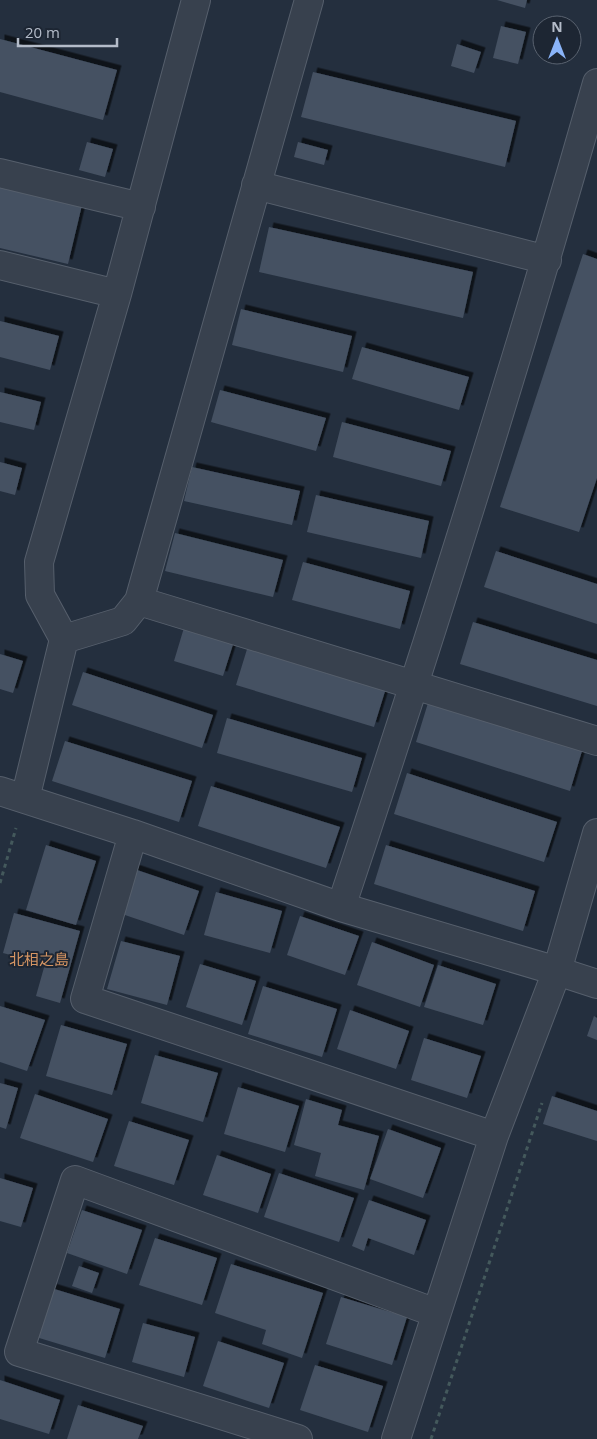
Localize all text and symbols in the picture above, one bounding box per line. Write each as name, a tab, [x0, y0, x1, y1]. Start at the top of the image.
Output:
scale bar	[18, 15, 116, 47]
north arrow	[532, 15, 582, 65]
text: N	[551, 17, 563, 36]
text: 20 m	[25, 22, 60, 42]
district label: 北相之島	[9, 949, 69, 969]

